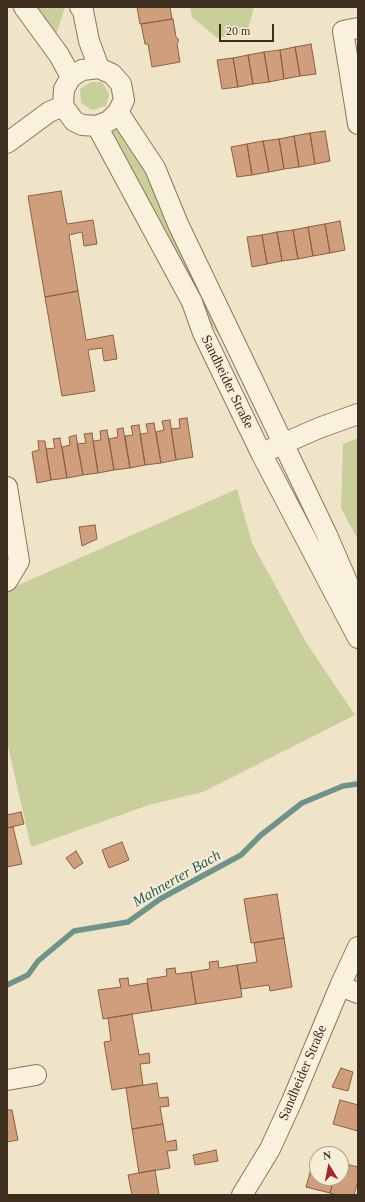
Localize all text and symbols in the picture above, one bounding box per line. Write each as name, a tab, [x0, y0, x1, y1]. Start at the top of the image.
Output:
scale bar	[221, 16, 276, 42]
text: 20 m	[226, 24, 250, 38]
street label: Sandheider Straße	[197, 332, 257, 432]
water label: Mahnerter Bach	[130, 847, 224, 911]
street label: Sandheider Straße	[275, 1023, 331, 1123]
north arrow	[309, 1146, 349, 1186]
text: N	[322, 1149, 332, 1162]

